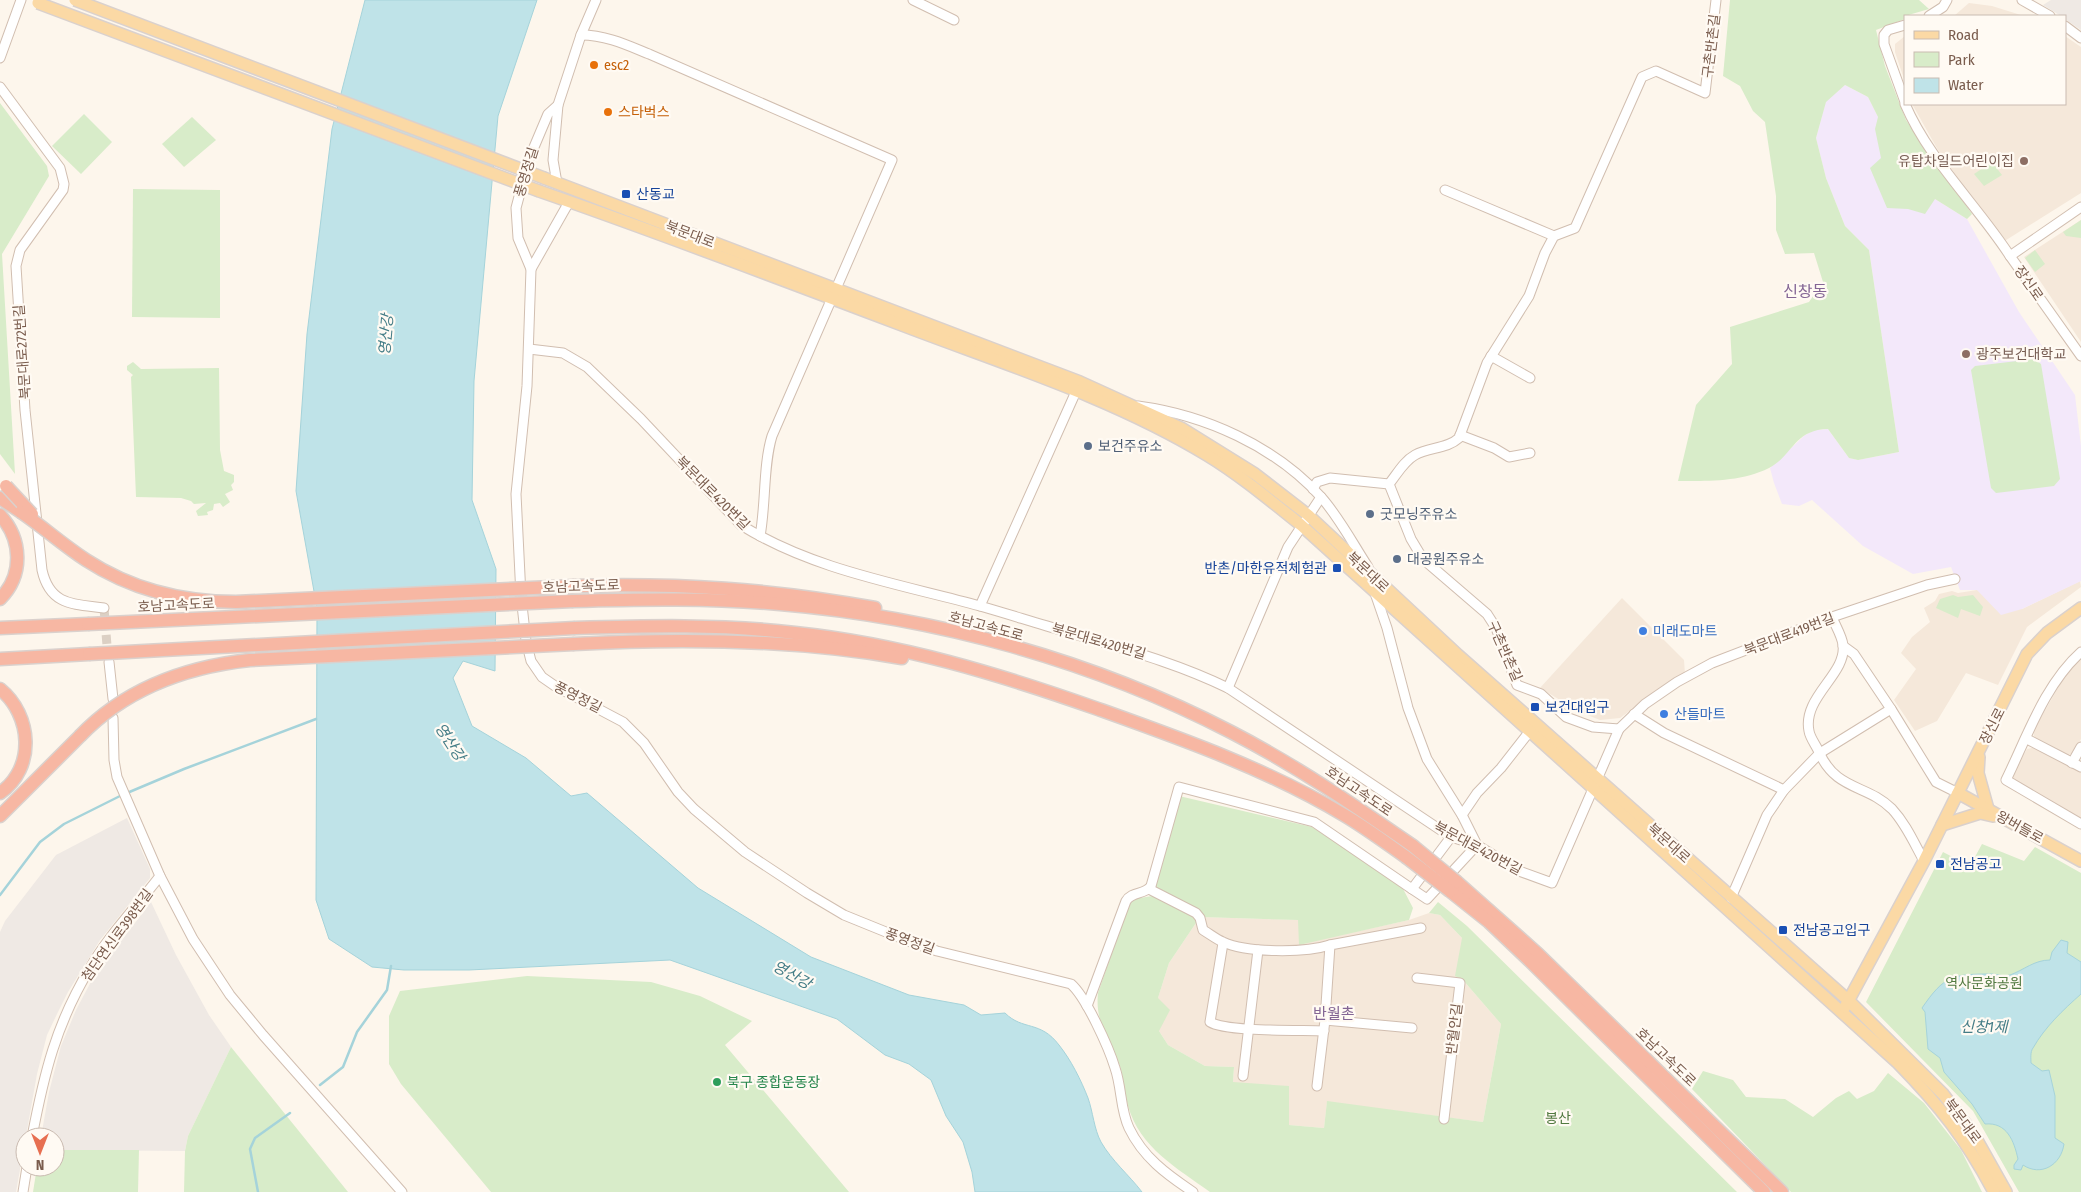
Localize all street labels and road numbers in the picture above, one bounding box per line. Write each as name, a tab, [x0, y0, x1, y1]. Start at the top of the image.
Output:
street label: 구촌반촌길	[1699, 13, 1724, 79]
street label: 풍영정길	[511, 145, 542, 199]
street label: 북문대로	[663, 217, 717, 252]
street label: 장신로	[2011, 263, 2047, 304]
street label: 북문대로272번길	[11, 304, 34, 400]
street label: 북문대로420번길	[672, 453, 753, 534]
street label: 북문대로	[1343, 549, 1392, 596]
street label: 호남고속도로	[542, 577, 620, 596]
street label: 호남고속도로	[137, 595, 215, 616]
street label: 호남고속도로	[946, 608, 1026, 645]
street label: 북문대로419번길	[1742, 609, 1837, 660]
street label: 구촌반촌길	[1484, 618, 1525, 684]
street label: 북문대로420번길	[1050, 620, 1148, 663]
street label: 풍영정길	[551, 678, 605, 717]
street label: 장신로	[1976, 705, 2009, 747]
street label: 호남고속도로	[1322, 763, 1396, 820]
street label: 왕버들로	[1993, 808, 2047, 847]
street label: 북문대로420번길	[1431, 818, 1525, 879]
street label: 북문대로	[1644, 820, 1694, 867]
street label: 첨단연신로398번길	[78, 886, 157, 985]
street label: 풍영정길	[883, 925, 937, 958]
street label: 반월안길	[1443, 1002, 1466, 1056]
street label: 호남고속도로	[1632, 1024, 1699, 1090]
street label: 북문대로	[1941, 1095, 1985, 1147]

